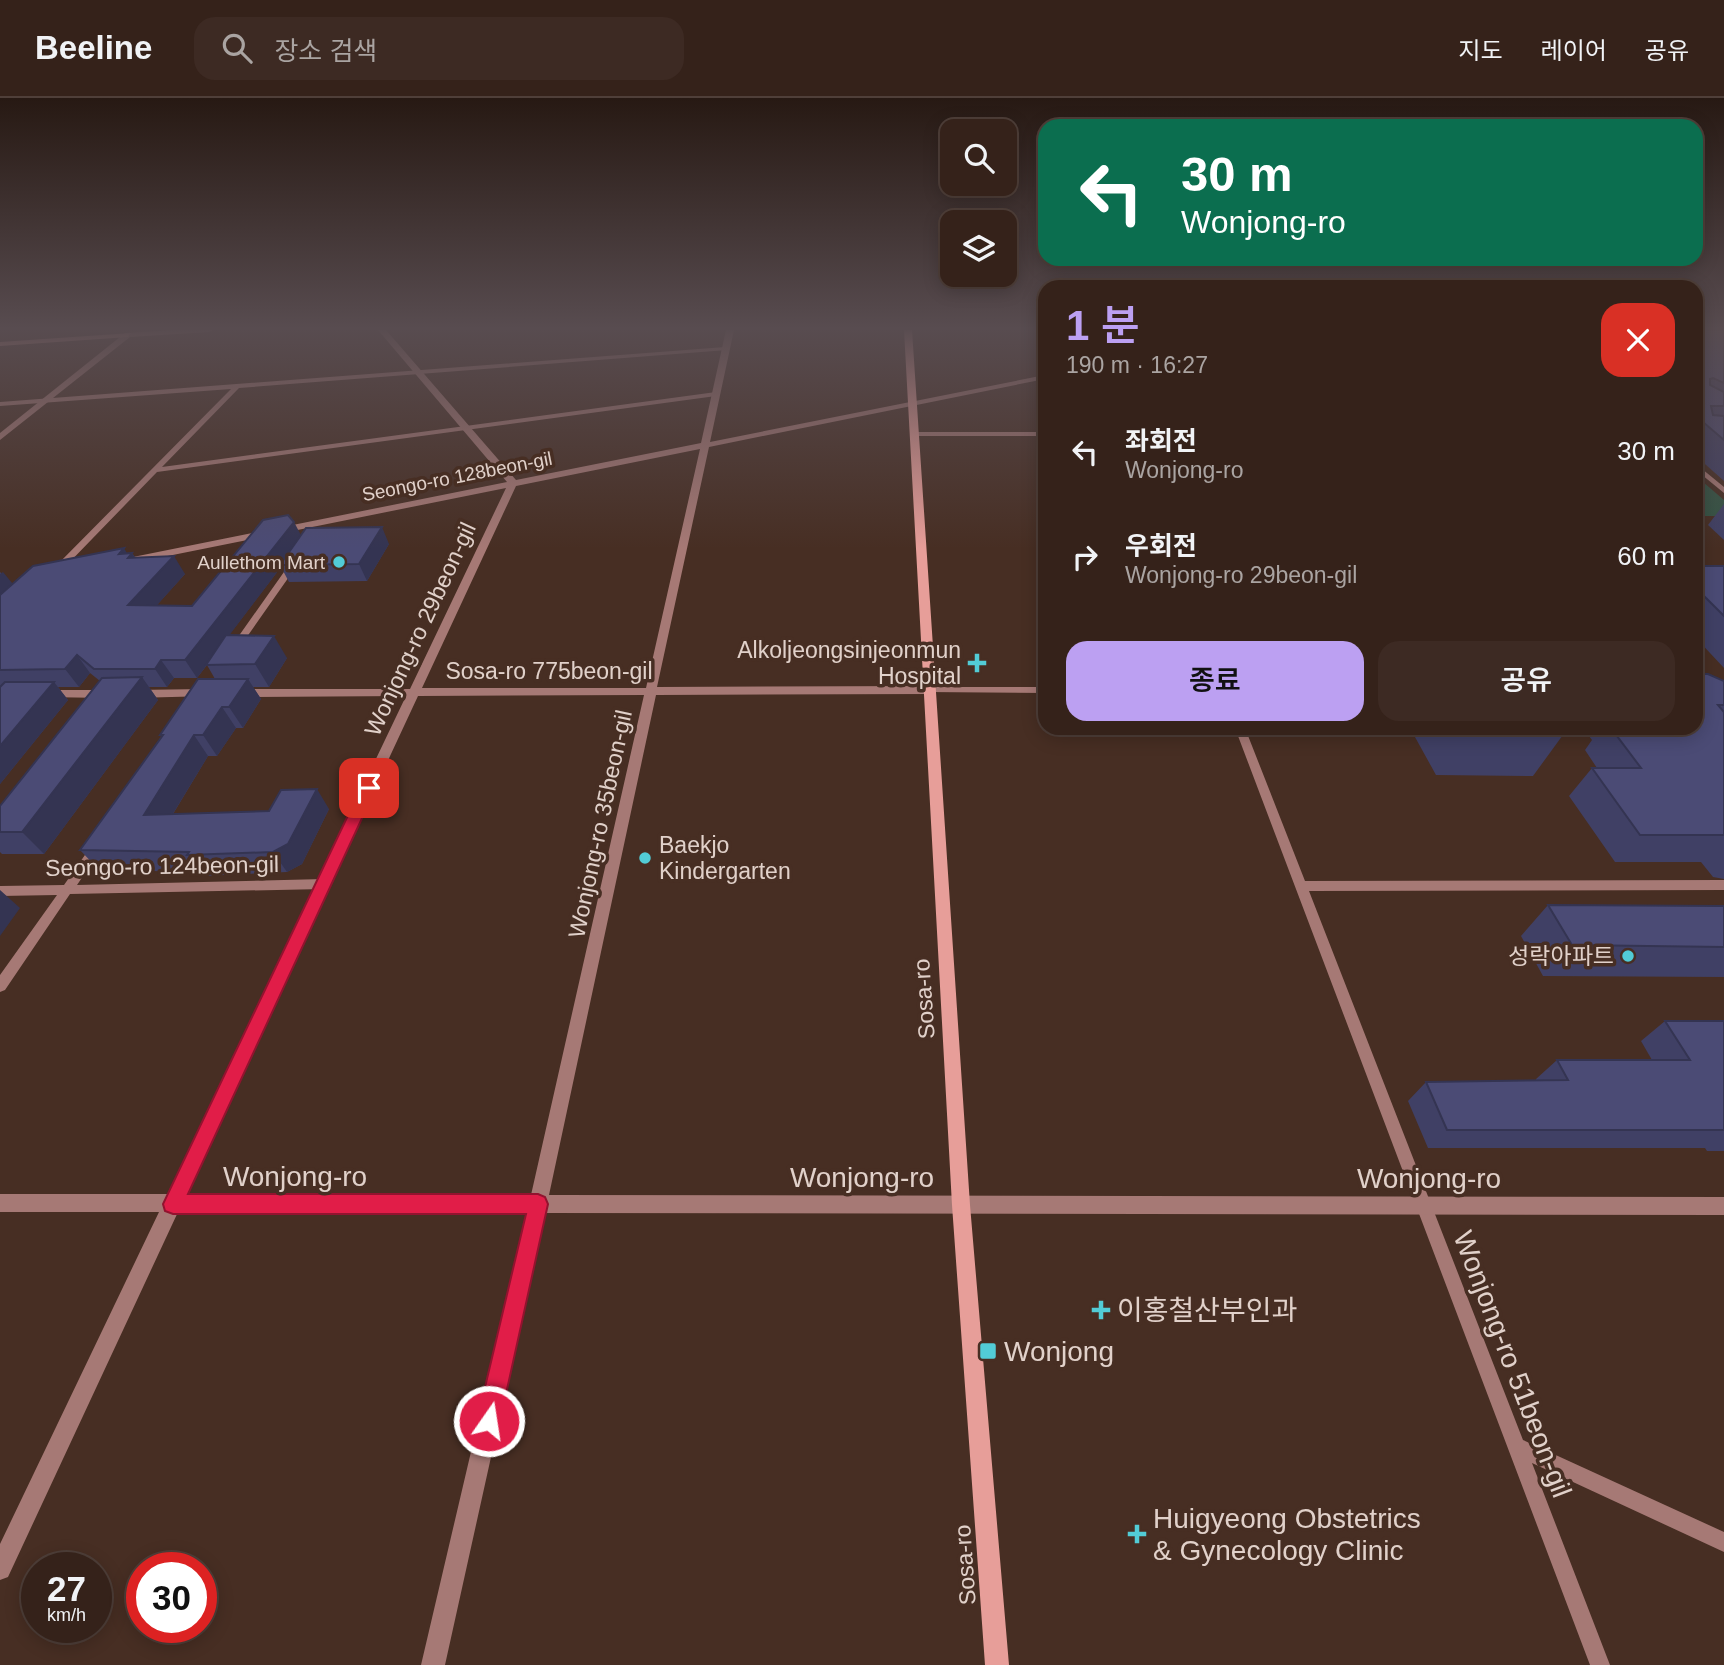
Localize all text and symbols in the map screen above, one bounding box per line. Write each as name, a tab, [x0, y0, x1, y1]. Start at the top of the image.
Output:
search box	[194, 17, 684, 80]
text: Beeline	[35, 29, 152, 66]
icon: search	[218, 29, 256, 67]
text: 장소 검색	[274, 36, 377, 66]
text: 지도	[1458, 37, 1503, 64]
text: 레이어	[1541, 37, 1607, 64]
text: 공유	[1645, 37, 1689, 64]
map controls	[940, 119, 1017, 287]
button: search	[940, 119, 1017, 196]
icon: left	[1066, 147, 1157, 238]
text: 30 m	[1181, 147, 1293, 201]
text: Wonjong-ro	[1181, 204, 1346, 240]
button: layers	[940, 210, 1017, 287]
text: 1 분	[1066, 302, 1140, 349]
button: close	[1601, 303, 1675, 377]
text: 190 m · 16:27	[1066, 352, 1208, 378]
text: 좌회전	[1125, 426, 1197, 456]
icon: left	[1066, 433, 1104, 471]
text: 30 m	[1617, 436, 1675, 466]
street label: Seongo-ro 128beon-gil	[360, 448, 554, 505]
text: Wonjong-ro	[1125, 457, 1243, 483]
street label: Wonjong-ro 29beon-gil	[359, 518, 481, 740]
text: 우회전	[1125, 531, 1197, 561]
icon: right	[1066, 538, 1104, 576]
text: 60 m	[1617, 541, 1675, 571]
place label: Aullethom Mart	[197, 552, 326, 573]
marker: Aullethom Mart	[331, 554, 347, 570]
text: Wonjong-ro 29beon-gil	[1125, 562, 1357, 588]
place label: Alkoljeongsinjeonmun Hospital	[737, 637, 961, 689]
button: 종료	[1066, 641, 1364, 721]
button: 공유	[1378, 641, 1675, 721]
marker: Alkoljeongsinjeonmun Hospital	[967, 653, 987, 673]
street label: Sosa-ro 775beon-gil	[445, 658, 653, 684]
street label: Wonjong-ro 35beon-gil	[563, 708, 637, 940]
pin	[339, 758, 399, 818]
icon: arrive	[350, 769, 388, 807]
place label: Baekjo Kindergarten	[659, 832, 791, 884]
marker: Baekjo Kindergarten	[637, 850, 653, 866]
street label: Seongo-ro 124beon-gil	[45, 851, 279, 881]
place label: 성락아파트	[1508, 943, 1614, 969]
marker: 성락아파트	[1620, 948, 1636, 964]
street label: Sosa-ro	[908, 958, 940, 1040]
street label: Wonjong-ro	[223, 1161, 367, 1192]
street label: Wonjong-ro	[790, 1162, 934, 1193]
street label: Wonjong-ro	[1357, 1163, 1501, 1194]
street label: Wonjong-ro 51beon-gil	[1447, 1227, 1578, 1502]
place label: 이홍철산부인과	[1117, 1295, 1297, 1326]
marker: 이홍철산부인과	[1091, 1300, 1111, 1320]
place label: Wonjong	[1004, 1336, 1114, 1367]
marker: Wonjong	[978, 1341, 998, 1361]
position arrow	[452, 1384, 526, 1458]
place label: Huigyeong Obstetrics & Gynecology Clinic	[1153, 1503, 1421, 1566]
street label: Sosa-ro	[949, 1524, 981, 1606]
marker: Huigyeong Obstetrics & Gynecology Clinic	[1127, 1524, 1147, 1544]
speed limit sign: 30	[126, 1552, 217, 1643]
text: 27	[47, 1569, 86, 1608]
text: km/h	[47, 1605, 86, 1625]

